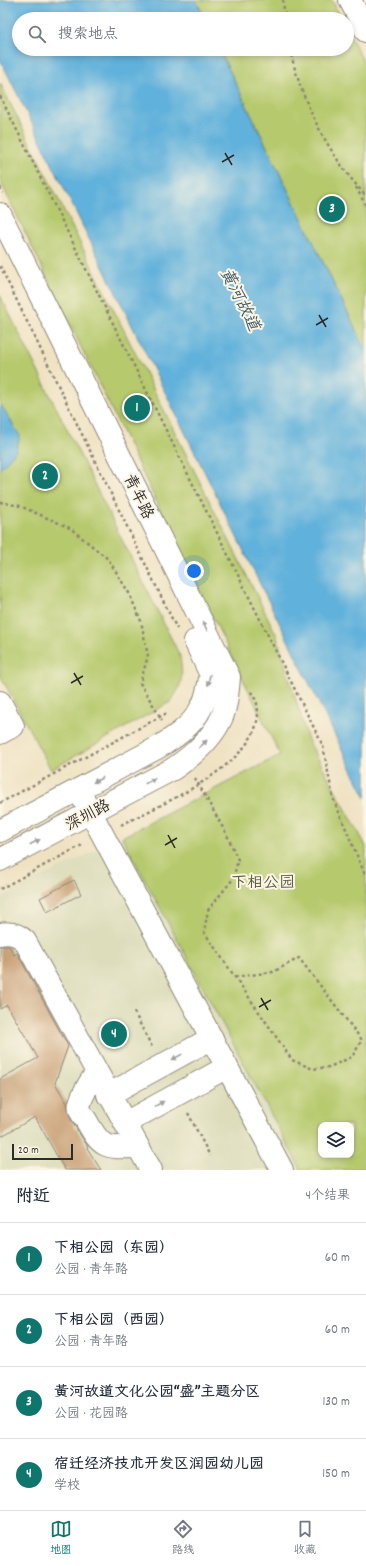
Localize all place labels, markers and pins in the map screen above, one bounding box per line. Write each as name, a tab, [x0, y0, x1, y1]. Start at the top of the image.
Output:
pin: 3	[319, 194, 345, 224]
pin: 1	[124, 393, 150, 423]
pin: 2	[32, 461, 58, 491]
pin: 4	[101, 1019, 127, 1049]

